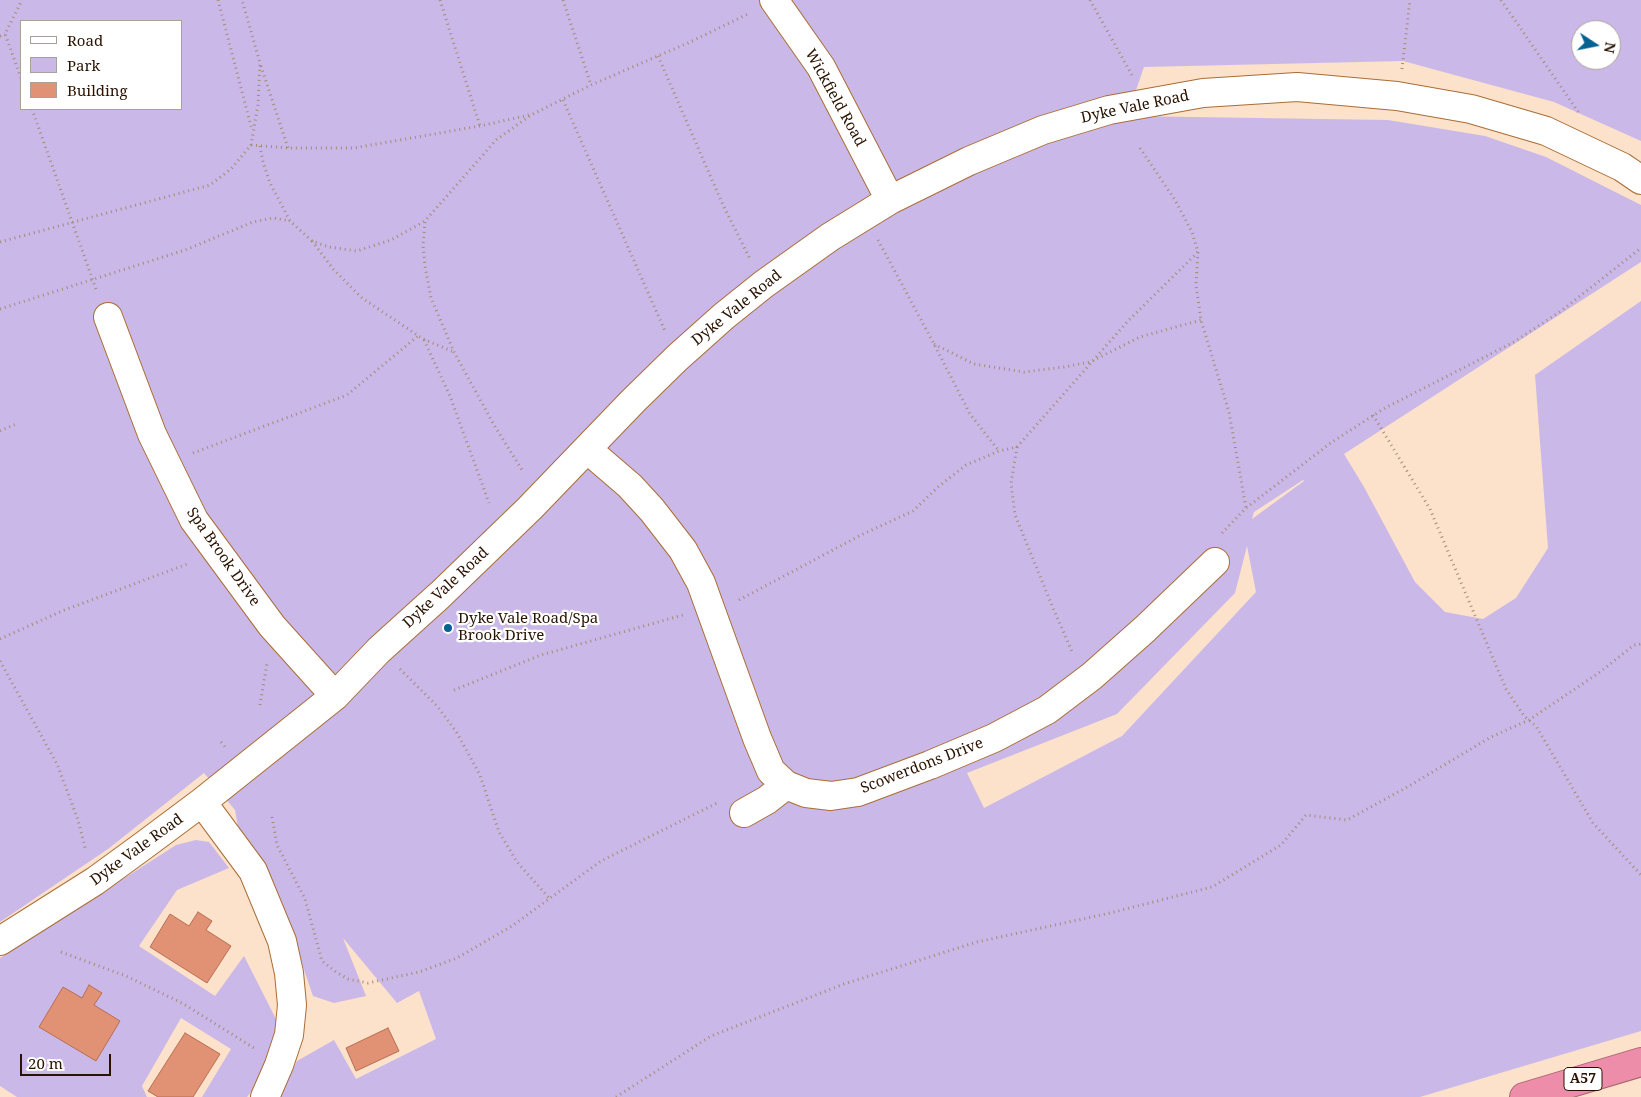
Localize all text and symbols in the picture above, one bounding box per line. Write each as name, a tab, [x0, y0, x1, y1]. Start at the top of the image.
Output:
legend	[20, 20, 182, 110]
north arrow	[1571, 20, 1621, 70]
text: Road	[67, 30, 103, 50]
text: N	[1600, 41, 1621, 55]
street label: Wickfield Road	[801, 46, 869, 150]
text: Park	[67, 55, 100, 75]
text: Building	[67, 80, 128, 100]
street label: Dyke Vale Road	[1079, 87, 1191, 127]
street label: Dyke Vale Road	[689, 266, 785, 350]
street label: Spa Brook Drive	[182, 504, 264, 610]
street label: Dyke Vale Road	[400, 544, 492, 632]
place label: Dyke Vale Road/Spa Brook Drive	[458, 610, 598, 645]
marker: Dyke Vale Road/Spa Brook Drive	[442, 622, 454, 634]
street label: Scowerdons Drive	[858, 734, 986, 798]
street label: Dyke Vale Road	[87, 810, 187, 890]
scale bar	[22, 1044, 114, 1076]
text: 20 m	[28, 1053, 63, 1073]
road number: A57	[1564, 1068, 1602, 1090]

